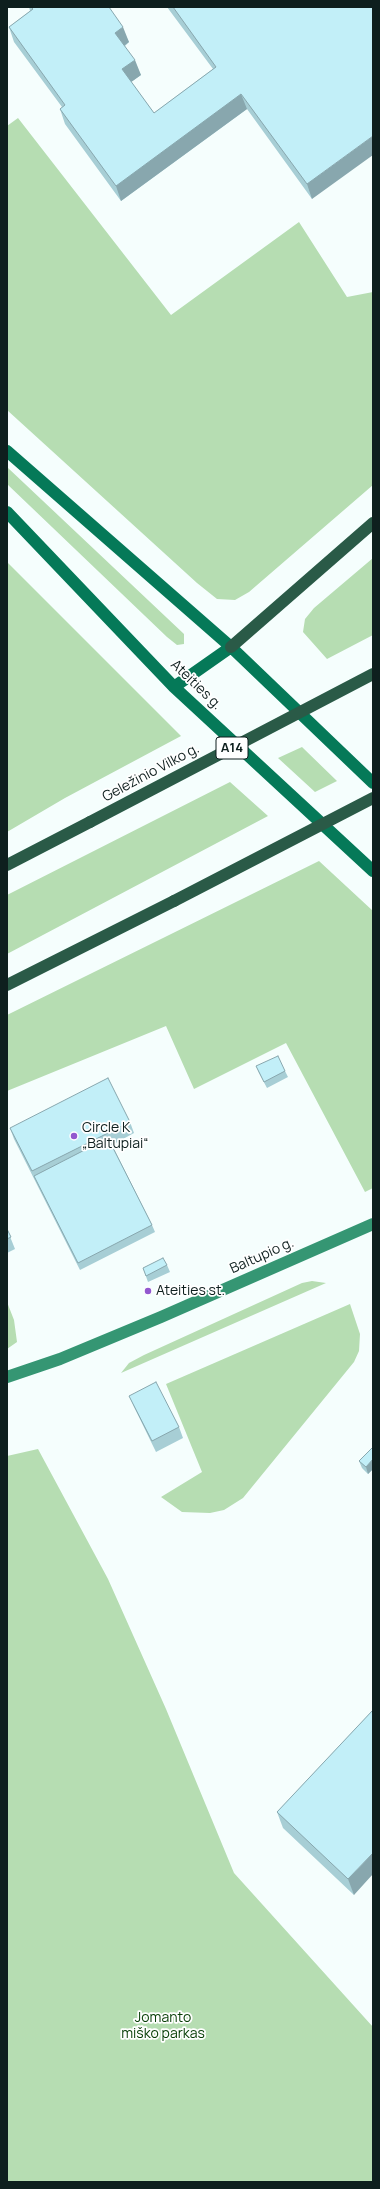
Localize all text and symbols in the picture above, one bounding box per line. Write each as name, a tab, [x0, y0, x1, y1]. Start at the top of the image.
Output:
street label: Ateities g.	[167, 657, 225, 713]
road number: A14	[216, 737, 248, 759]
street label: Geležinio Vilko g.	[100, 740, 202, 806]
place label: Circle K „Baltupiai“	[82, 1120, 149, 1152]
marker: Circle K „Baltupiai“	[69, 1131, 79, 1141]
street label: Baltupio g.	[228, 1234, 296, 1278]
place label: Ateities st.	[156, 1283, 225, 1299]
marker: Ateities st.	[143, 1286, 153, 1296]
park label: Jomanto miško parkas	[121, 2010, 205, 2042]

